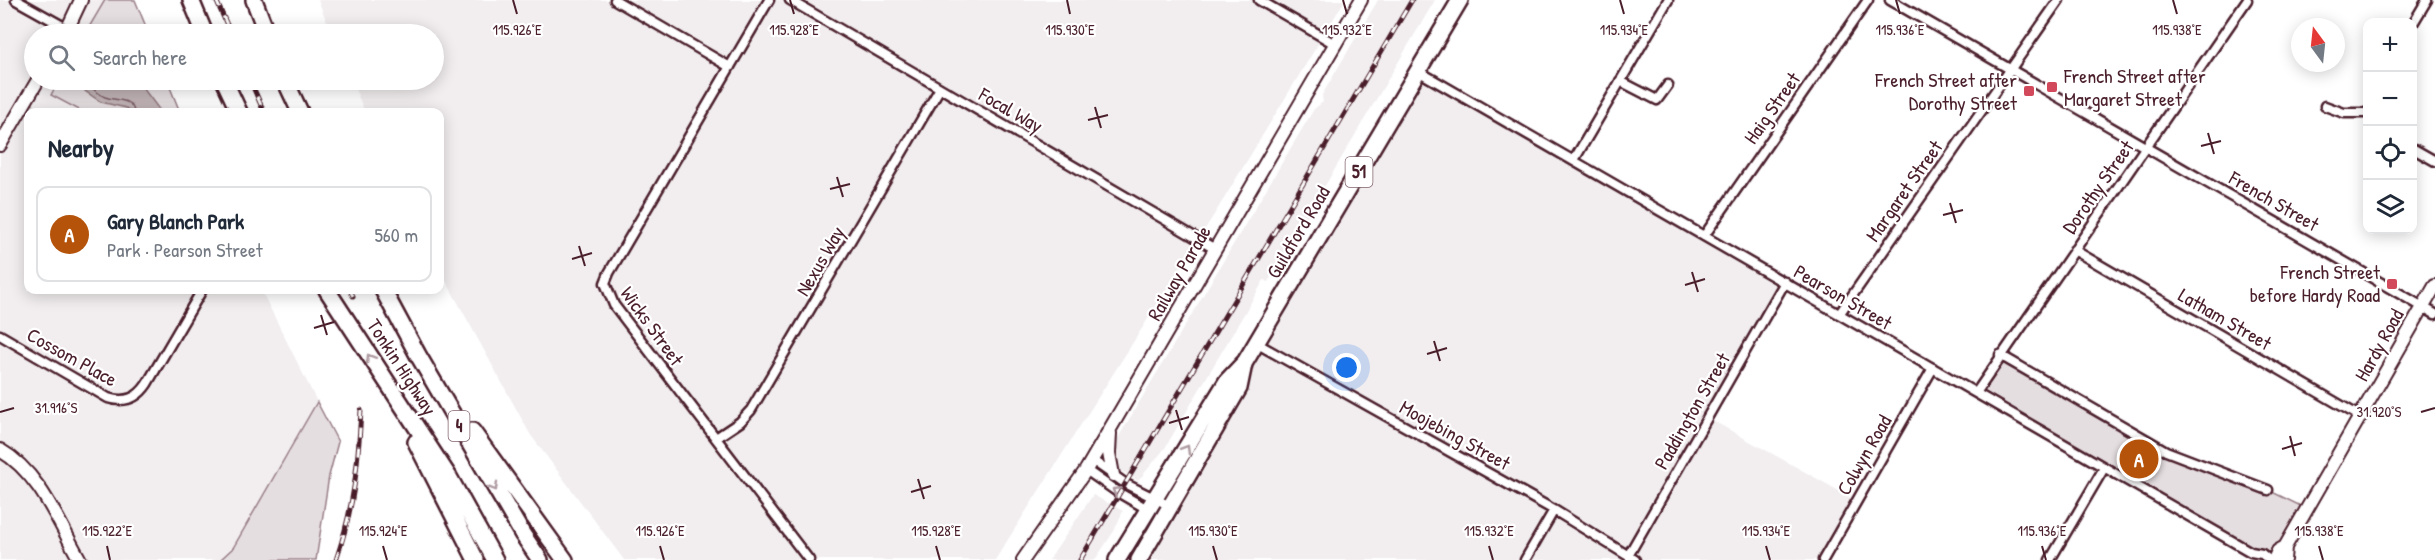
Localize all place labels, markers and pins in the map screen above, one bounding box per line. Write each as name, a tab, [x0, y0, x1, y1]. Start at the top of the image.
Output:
place label: French Street after Margaret Street	[2063, 62, 2206, 112]
place label: French Street after Dorothy Street	[1874, 66, 2018, 116]
marker: French Street after Margaret Street	[2045, 80, 2059, 94]
marker: French Street after Dorothy Street	[2022, 84, 2036, 98]
place label: French Street before Hardy Road	[2250, 258, 2381, 308]
marker: French Street before Hardy Road	[2385, 277, 2399, 291]
pin: A	[2120, 436, 2158, 482]

